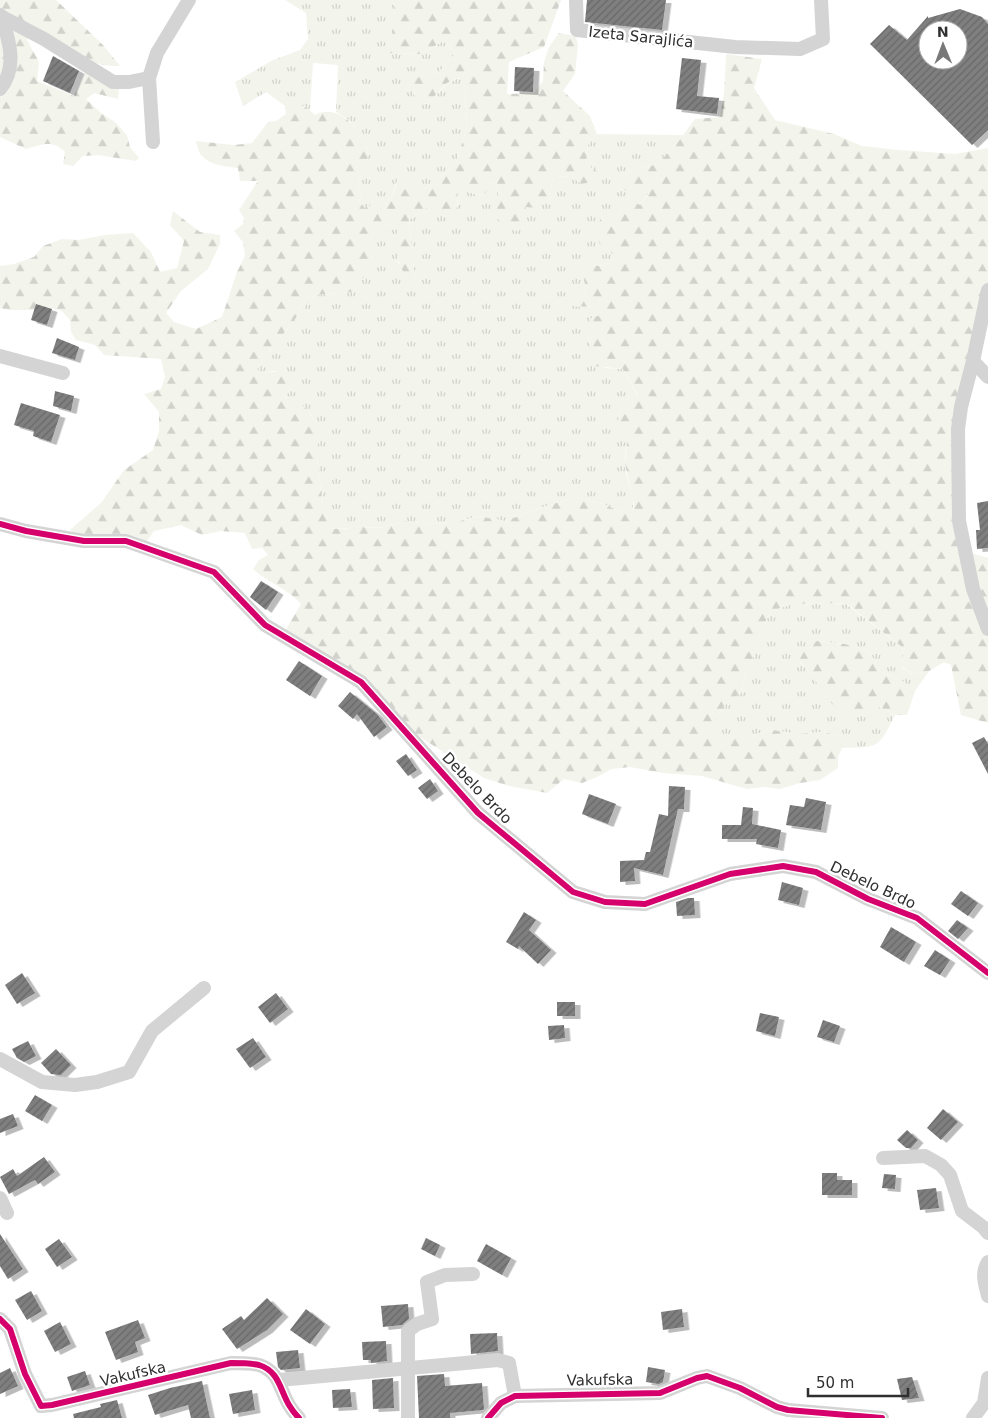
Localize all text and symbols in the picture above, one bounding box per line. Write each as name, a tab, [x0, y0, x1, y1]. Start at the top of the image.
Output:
north arrow	[918, 20, 968, 70]
street label: Izeta Sarajlića	[588, 23, 694, 51]
text: N	[937, 24, 949, 40]
street label: Debelo Brdo	[438, 748, 516, 828]
street label: Debelo Brdo	[827, 857, 919, 913]
street label: Vakufska	[98, 1358, 168, 1390]
scale bar	[808, 1366, 908, 1398]
street label: Vakufska	[566, 1370, 634, 1390]
text: 50 m	[816, 1374, 854, 1392]

